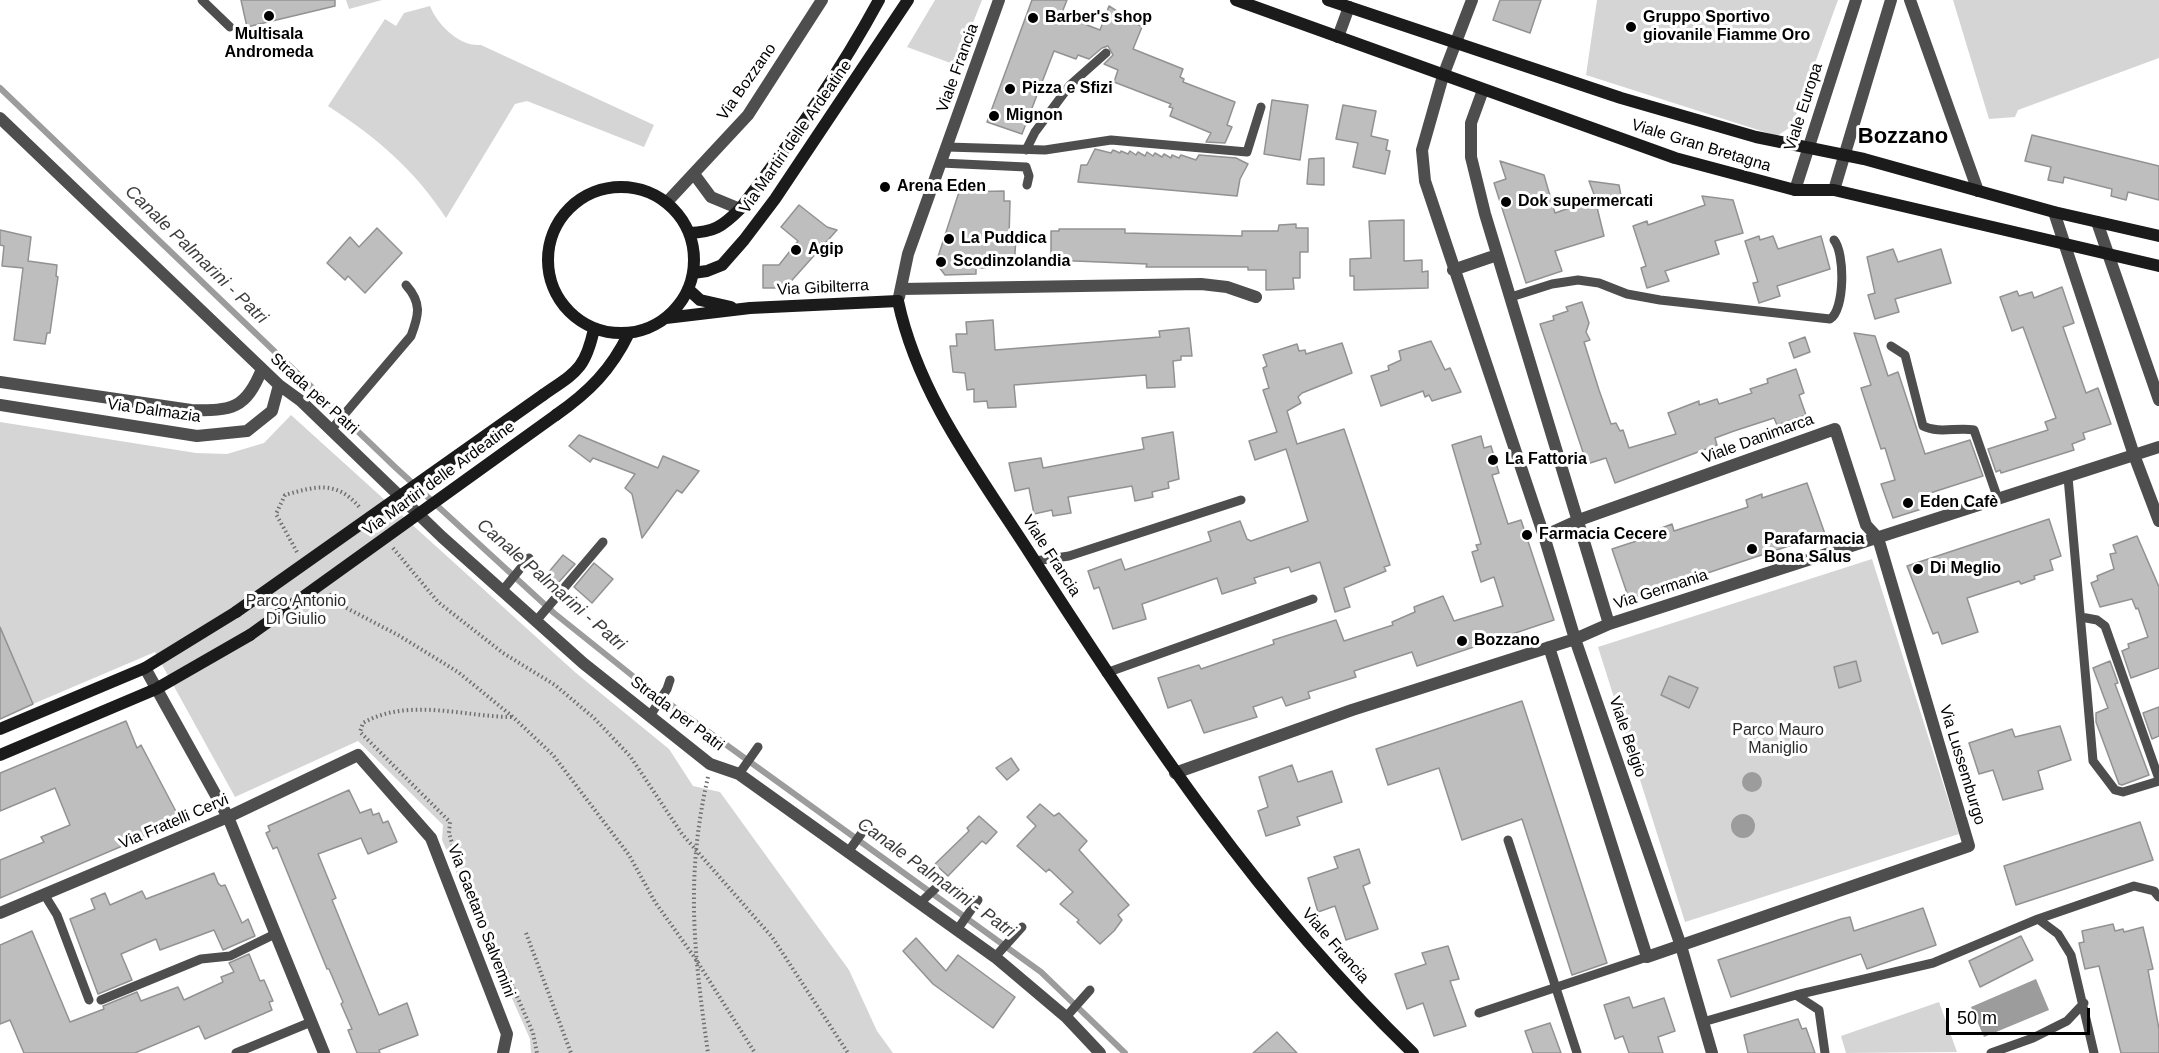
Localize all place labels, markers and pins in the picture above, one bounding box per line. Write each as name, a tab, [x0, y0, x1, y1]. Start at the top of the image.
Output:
place label: Barber's shop	[1045, 8, 1152, 28]
place label: Gruppo Sportivo giovanile Fiamme Oro	[1643, 8, 1810, 46]
marker: Multisala Andromeda	[262, 9, 276, 23]
marker: Barber's shop	[1026, 11, 1040, 25]
marker: Gruppo Sportivo giovanile Fiamme Oro	[1624, 20, 1638, 34]
place label: Multisala Andromeda	[225, 25, 313, 63]
place label: Pizza e Sfizi	[1022, 79, 1113, 99]
marker: Pizza e Sfizi	[1003, 82, 1017, 96]
place label: Mignon	[1006, 106, 1063, 126]
marker: Mignon	[987, 109, 1001, 123]
place label: Arena Eden	[897, 177, 986, 197]
marker: Arena Eden	[878, 180, 892, 194]
place label: Dok supermercati	[1518, 192, 1653, 212]
marker: Dok supermercati	[1499, 195, 1513, 209]
place label: La Puddica	[961, 229, 1046, 249]
marker: La Puddica	[942, 232, 956, 246]
place label: Agip	[808, 240, 844, 260]
marker: Agip	[789, 243, 803, 257]
place label: Scodinzolandia	[953, 252, 1070, 272]
marker: Scodinzolandia	[934, 255, 948, 269]
place label: La Fattoria	[1505, 450, 1587, 470]
marker: La Fattoria	[1486, 453, 1500, 467]
place label: Eden Cafè	[1920, 493, 1998, 513]
marker: Eden Cafè	[1901, 496, 1915, 510]
place label: Farmacia Cecere	[1539, 525, 1667, 545]
marker: Farmacia Cecere	[1520, 528, 1534, 542]
place label: Parafarmacia Bona Salus	[1764, 530, 1865, 568]
marker: Parafarmacia Bona Salus	[1745, 542, 1759, 556]
place label: Di Meglio	[1930, 559, 2001, 579]
marker: Di Meglio	[1911, 562, 1925, 576]
place label: Bozzano	[1474, 631, 1540, 651]
marker: Bozzano	[1455, 634, 1469, 648]

